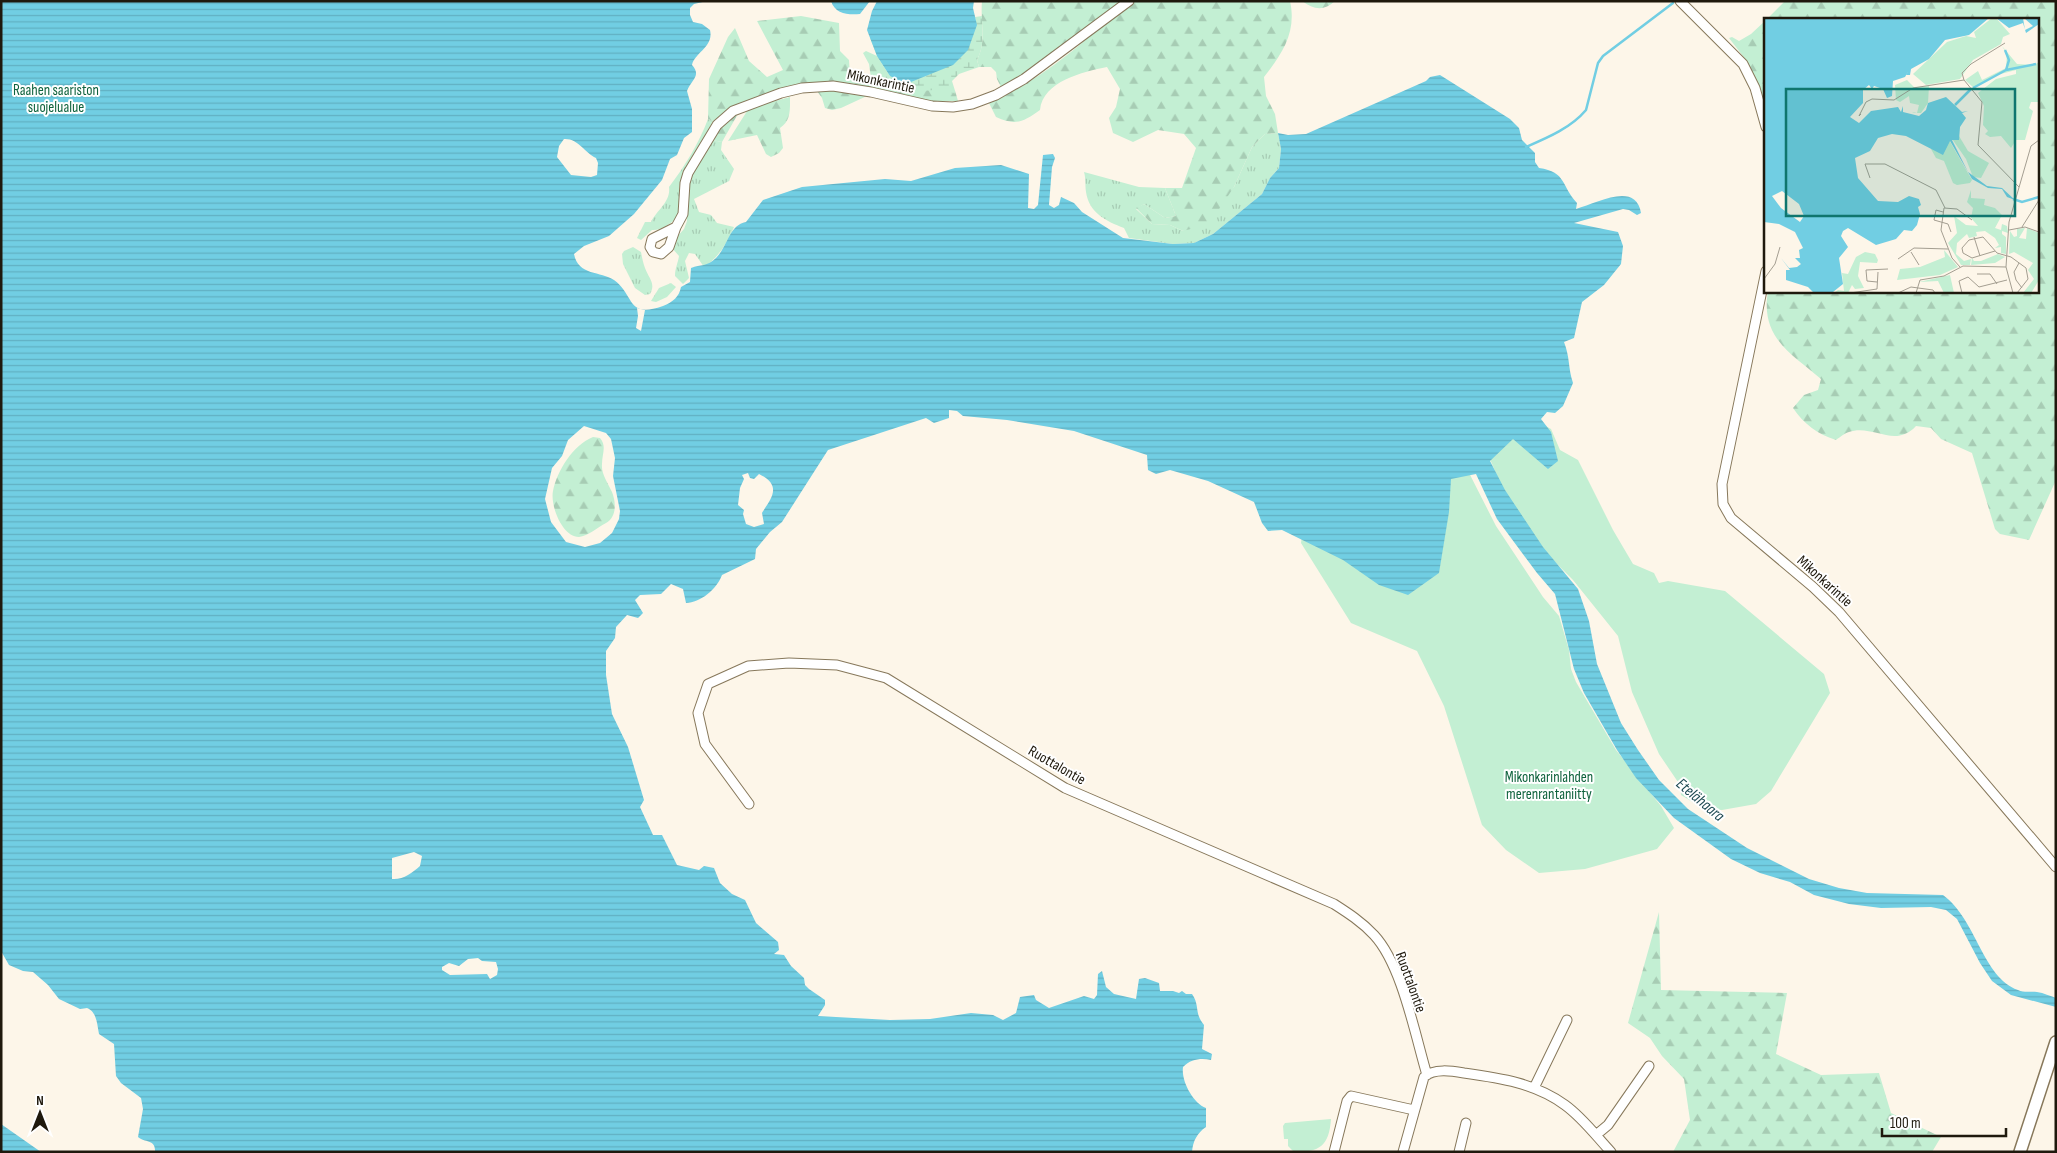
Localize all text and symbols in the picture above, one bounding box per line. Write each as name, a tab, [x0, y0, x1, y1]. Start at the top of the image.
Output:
inset map	[1764, 18, 2040, 292]
street label: Mikonkarintie	[845, 65, 916, 98]
park label: Raahen saariston suojelualue	[13, 81, 99, 117]
street label: Mikonkarintie	[1793, 551, 1856, 611]
street label: Ruottalontie	[1025, 741, 1089, 789]
park label: Mikonkarinlahden merenrantaniitty	[1505, 768, 1593, 804]
water label: Etelähaara	[1672, 774, 1728, 826]
street label: Ruottalontie	[1391, 949, 1430, 1015]
north arrow	[15, 1088, 65, 1138]
text: N	[36, 1092, 44, 1109]
scale bar	[1882, 1106, 2006, 1138]
text: 100 m	[1890, 1114, 1921, 1133]

